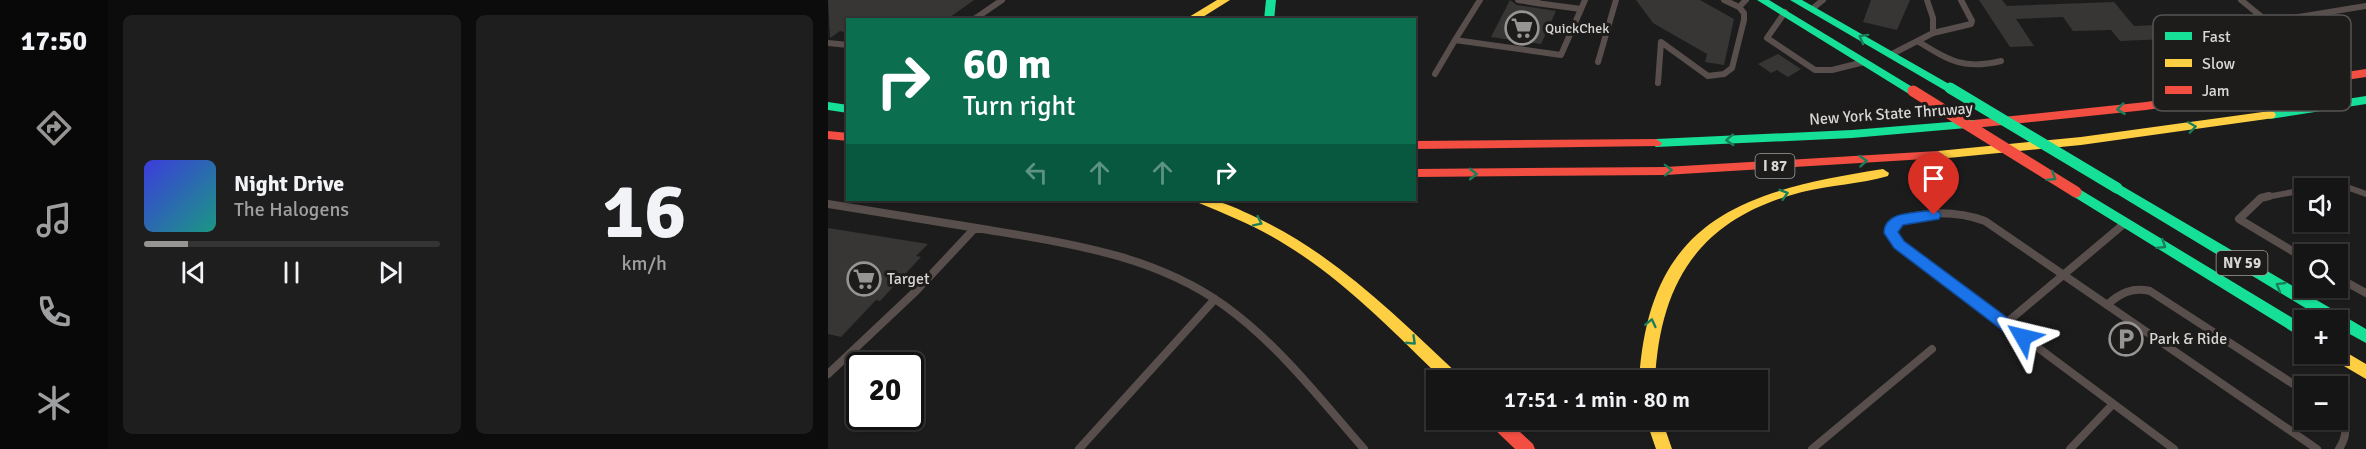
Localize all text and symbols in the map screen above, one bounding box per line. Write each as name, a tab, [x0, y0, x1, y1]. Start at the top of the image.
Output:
supermarket icon: QuickChek	[1504, 10, 1540, 46]
legend	[2153, 15, 2351, 111]
place label: QuickChek	[1545, 20, 1609, 37]
text: 17:50	[21, 25, 87, 58]
text: Fast	[2202, 27, 2231, 47]
one-way arrow	[1859, 34, 1869, 45]
text: 60 m	[963, 39, 1052, 90]
icon: right	[864, 42, 942, 120]
text: Slow	[2202, 54, 2236, 74]
text: Jam	[2202, 81, 2230, 101]
text: Turn right	[963, 90, 1076, 123]
street label: New York State Thruway	[1808, 98, 1974, 130]
one-way arrow	[2117, 102, 2126, 115]
icon: directions	[33, 107, 75, 149]
one-way arrow	[2187, 121, 2196, 133]
one-way arrow	[1726, 134, 1735, 147]
pin	[1908, 153, 1959, 215]
road number: I 87	[1756, 154, 1794, 178]
one-way arrow	[1858, 154, 1867, 167]
icon: left	[1020, 156, 1053, 189]
icon: ahead	[1083, 156, 1116, 189]
icon: ahead	[1146, 156, 1179, 189]
icon: right	[1209, 156, 1242, 189]
icon: arrive	[1917, 162, 1950, 195]
text: 16	[602, 164, 686, 260]
one-way arrow	[1663, 164, 1672, 177]
one-way arrow	[1468, 168, 1477, 180]
text: Night Drive	[234, 170, 344, 197]
one-way arrow	[2046, 170, 2056, 182]
map controls	[2294, 178, 2348, 430]
button: sound	[2294, 178, 2348, 232]
one-way arrow	[1778, 189, 1789, 201]
text: The Halogens	[234, 197, 349, 222]
icon: music	[33, 199, 75, 241]
one-way arrow	[1251, 215, 1262, 227]
one-way arrow	[2155, 238, 2166, 249]
button: search	[2294, 244, 2348, 298]
text: km/h	[622, 251, 667, 276]
road number: NY 59	[2216, 251, 2268, 275]
icon: previous	[177, 256, 210, 289]
icon: pause	[275, 256, 308, 289]
icon: next	[374, 256, 407, 289]
supermarket icon: Target	[846, 261, 882, 297]
place label: Target	[887, 269, 930, 289]
one-way arrow	[2276, 281, 2286, 293]
icon: phone	[33, 291, 75, 333]
position arrow	[1991, 305, 2055, 369]
button: +	[2294, 310, 2348, 364]
one-way arrow	[1644, 318, 1657, 328]
parking icon: Park & Ride	[2108, 321, 2144, 357]
place label: Park & Ride	[2149, 329, 2227, 349]
one-way arrow	[1404, 333, 1415, 344]
speed limit sign: 20	[846, 352, 924, 430]
button: −	[2294, 376, 2348, 430]
icon: climate	[33, 382, 75, 424]
text: 17:51 · 1 min · 80 m	[1504, 386, 1690, 413]

